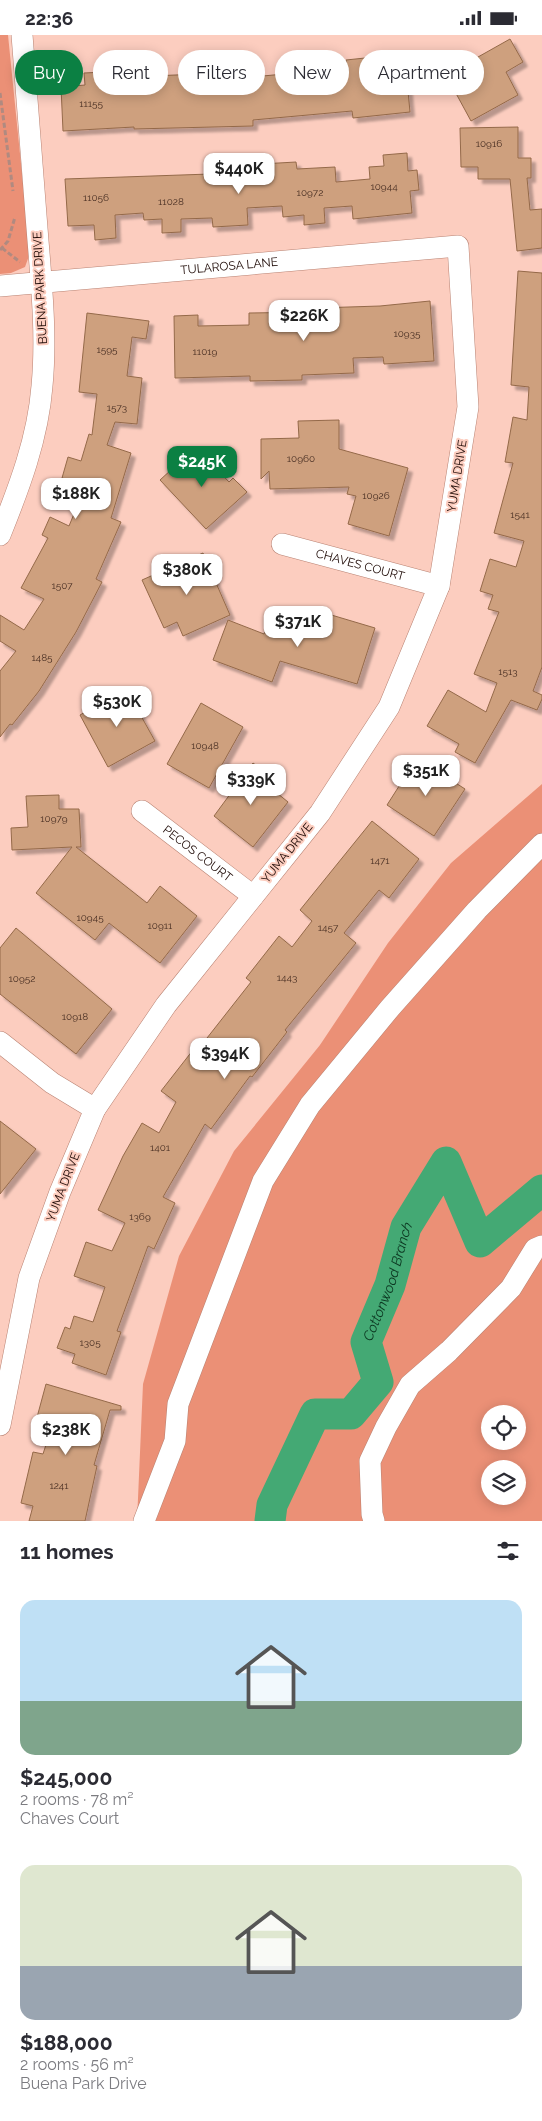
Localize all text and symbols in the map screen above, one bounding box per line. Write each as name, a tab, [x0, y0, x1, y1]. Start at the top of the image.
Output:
text: 22:36	[25, 7, 73, 29]
chip: Buy	[15, 50, 83, 95]
chip: Rent	[93, 50, 168, 95]
chip: Filters	[178, 50, 265, 95]
chip: New	[275, 50, 349, 95]
chip: Apartment	[359, 50, 484, 95]
house number: 11155	[79, 98, 103, 109]
house number: 10916	[476, 138, 502, 149]
pin: $440K	[204, 153, 274, 195]
text: $440K	[215, 159, 263, 178]
house number: 10944	[370, 181, 398, 192]
house number: 10972	[297, 187, 323, 198]
house number: 11056	[83, 192, 109, 203]
house number: 11028	[158, 196, 184, 207]
street label: BUENA PARK DRIVE	[30, 231, 50, 345]
street label: TULAROSA LANE	[180, 255, 279, 277]
pin: $226K	[269, 299, 339, 342]
text: $226K	[280, 306, 328, 325]
house number: 10935	[393, 328, 421, 339]
house number: 1595	[96, 344, 118, 355]
house number: 11019	[193, 346, 218, 357]
house number: 1573	[107, 402, 127, 413]
street label: YUMA DRIVE	[444, 439, 470, 513]
pin: $245K	[167, 445, 237, 488]
text: $245K	[178, 452, 226, 471]
house number: 10960	[287, 453, 315, 464]
pin: $188K	[41, 477, 111, 520]
text: $188K	[52, 484, 100, 503]
house number: 10926	[362, 490, 390, 501]
house number: 1541	[510, 509, 530, 520]
street label: CHAVES COURT	[314, 546, 407, 584]
pin: $380K	[152, 553, 222, 596]
text: $380K	[162, 560, 212, 579]
house number: 1507	[51, 580, 73, 591]
pin: $371K	[263, 605, 333, 648]
text: $371K	[275, 612, 321, 631]
house number: 1485	[31, 652, 53, 663]
house number: 1513	[498, 666, 518, 677]
pin: $530K	[82, 685, 152, 728]
text: $530K	[93, 692, 141, 711]
house number: 10948	[191, 740, 219, 751]
pin: $351K	[391, 755, 461, 797]
text: $351K	[403, 761, 449, 780]
pin: $339K	[216, 763, 286, 806]
text: $339K	[227, 770, 275, 789]
house number: 10979	[40, 813, 68, 824]
street label: YUMA DRIVE	[259, 820, 315, 886]
street label: PECOS COURT	[160, 823, 235, 885]
house number: 1471	[370, 855, 390, 866]
house number: 10945	[76, 912, 104, 923]
house number: 10911	[148, 920, 173, 931]
house number: 1457	[318, 922, 339, 933]
house number: 1443	[277, 972, 297, 983]
house number: 10952	[9, 973, 35, 984]
house number: 10918	[62, 1011, 88, 1022]
pin: $394K	[190, 1037, 260, 1080]
text: $394K	[201, 1044, 249, 1063]
house number: 1401	[150, 1142, 171, 1153]
street label: YUMA DRIVE	[43, 1150, 83, 1224]
house number: 1369	[129, 1211, 151, 1222]
water label: Cottonwood Branch	[359, 1218, 416, 1343]
house number: 1305	[79, 1337, 101, 1348]
map controls	[481, 1405, 526, 1505]
button: locate	[481, 1405, 526, 1450]
pin: $238K	[31, 1413, 101, 1456]
text: $238K	[42, 1420, 90, 1439]
button: layers	[481, 1460, 526, 1505]
house number: 1241	[49, 1480, 69, 1491]
icon: filters	[494, 1537, 522, 1565]
text: 11 homes	[20, 1539, 114, 1564]
icon: home	[226, 1632, 316, 1722]
text: $245,000	[20, 1765, 112, 1790]
text: 2 rooms · 78 m²	[20, 1790, 133, 1809]
text: Chaves Court	[20, 1809, 119, 1828]
icon: home	[226, 1897, 316, 1987]
text: $188,000	[20, 2030, 113, 2055]
text: 2 rooms · 56 m²	[20, 2055, 134, 2074]
text: Buena Park Drive	[20, 2074, 147, 2093]

